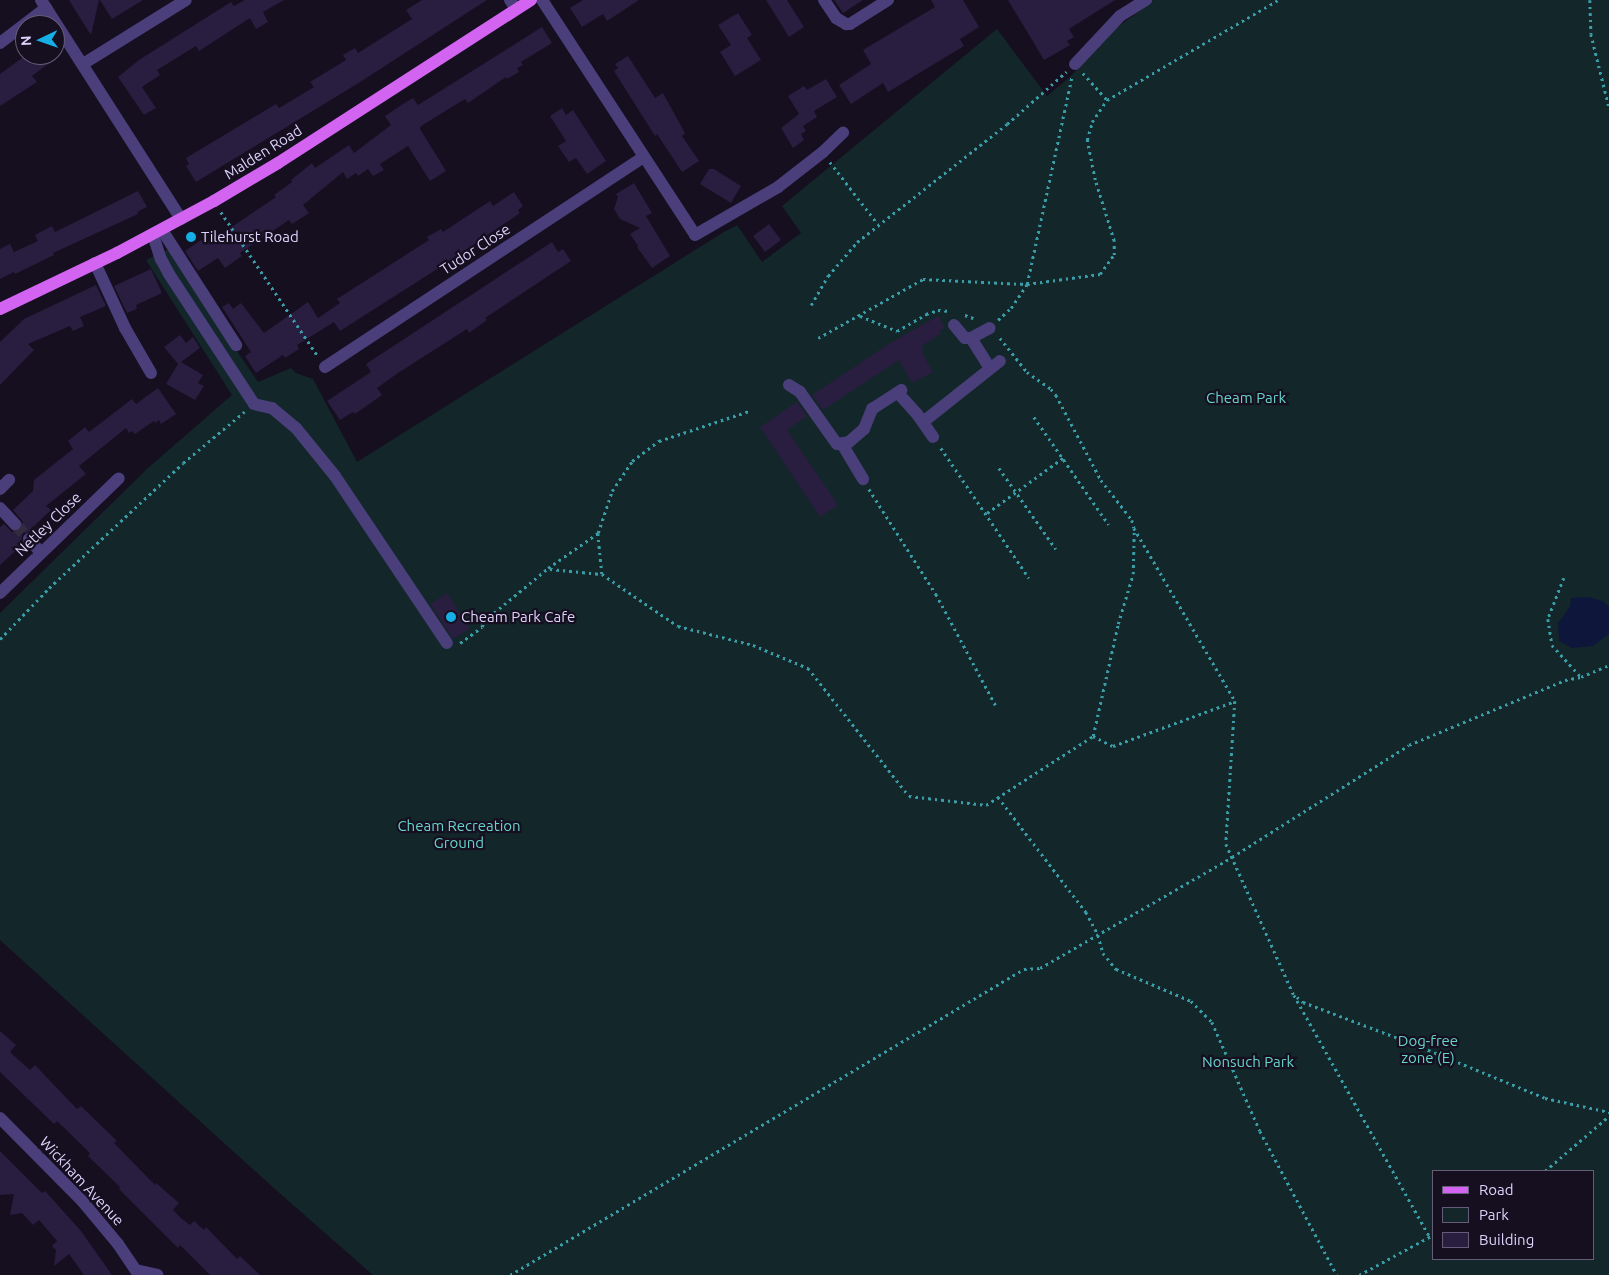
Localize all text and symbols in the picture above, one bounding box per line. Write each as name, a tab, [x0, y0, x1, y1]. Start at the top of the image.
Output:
north arrow	[15, 15, 65, 65]
text: N	[18, 35, 34, 46]
street label: Malden Road	[221, 121, 305, 183]
street label: Tudor Close	[437, 220, 513, 278]
place label: Tilehurst Road	[201, 228, 299, 246]
marker: Tilehurst Road	[185, 231, 197, 243]
park label: Cheam Park	[1206, 389, 1286, 407]
street label: Netley Close	[11, 488, 85, 560]
place label: Cheam Park Cafe	[461, 608, 575, 626]
marker: Cheam Park Cafe	[445, 611, 457, 623]
park label: Cheam Recreation Ground	[397, 816, 521, 851]
park label: Dog-free zone (E)	[1398, 1031, 1458, 1066]
park label: Nonsuch Park	[1202, 1053, 1294, 1071]
street label: Wickham Avenue	[36, 1133, 128, 1229]
legend	[1432, 1170, 1594, 1260]
text: Road	[1479, 1181, 1514, 1198]
text: Park	[1479, 1206, 1509, 1223]
text: Building	[1479, 1231, 1534, 1248]

